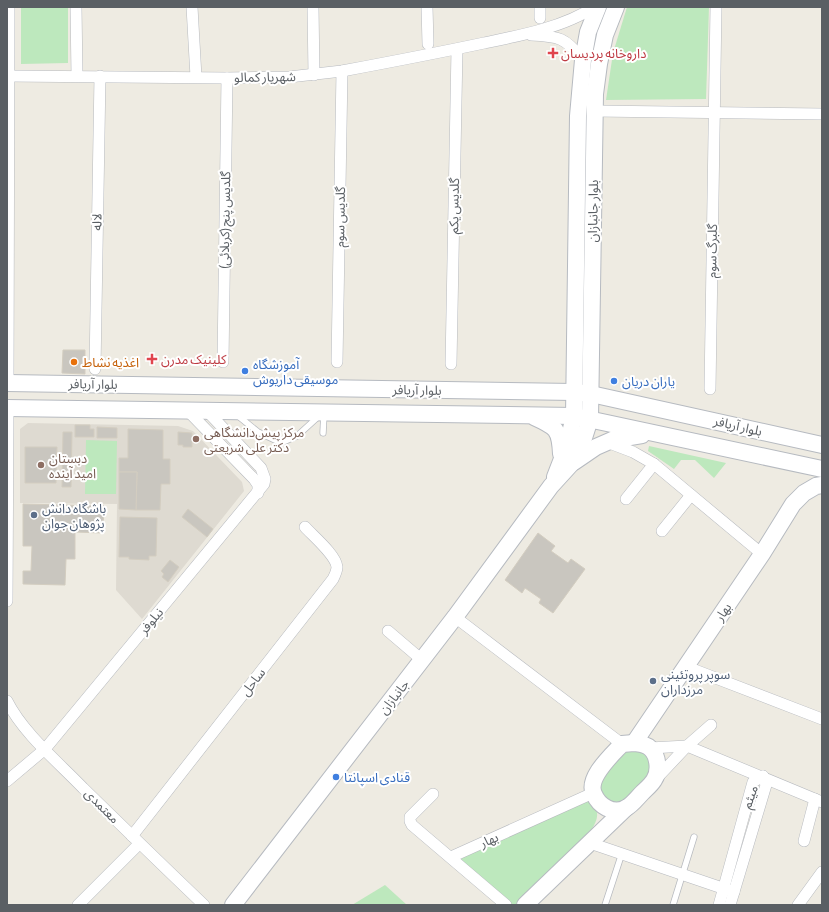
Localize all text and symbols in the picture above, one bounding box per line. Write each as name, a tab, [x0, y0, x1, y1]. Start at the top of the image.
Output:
place label: داروخانه پردیسان	[561, 46, 646, 63]
marker: داروخانه پردیسان	[548, 48, 558, 58]
street label: شهریار کمالو	[234, 69, 296, 86]
street label: گلدیس پنج (کربلائی)	[217, 170, 236, 269]
street label: گلدیس یکم	[446, 177, 465, 234]
street label: بلوار جانبازان	[585, 179, 602, 243]
street label: گلدیس سوم	[332, 186, 350, 248]
street label: لاله	[89, 213, 105, 231]
street label: گلبرگ سوم	[704, 223, 722, 278]
place label: کلینیک مدرن	[161, 352, 227, 368]
marker: کلینیک مدرن	[146, 353, 158, 365]
place label: اغذیه نشاط	[82, 355, 139, 370]
marker: اغذیه نشاط	[69, 357, 79, 367]
place label: آموزشگاه موسیقی داریوش	[253, 357, 338, 388]
marker: آموزشگاه موسیقی داریوش	[240, 366, 250, 376]
place label: یاران دریان	[622, 374, 675, 390]
street label: بلوار آریافر	[67, 376, 118, 392]
marker: یاران دریان	[609, 376, 619, 386]
street label: بلوار آریافر	[391, 382, 442, 398]
street label: بلوار آریافر	[711, 413, 764, 439]
place label: مرکز پیش‌دانشگاهی دکتر علی شریعتی	[204, 425, 304, 456]
marker: مرکز پیش‌دانشگاهی دکتر علی شریعتی	[191, 434, 201, 444]
place label: دبستان امید آینده	[49, 451, 96, 481]
marker: دبستان امید آینده	[36, 460, 46, 470]
place label: باشگاه دانش پژوهان جوان	[42, 501, 106, 533]
marker: باشگاه دانش پژوهان جوان	[29, 510, 39, 520]
street label: بهار	[711, 600, 735, 625]
street label: نیلوفر	[135, 605, 166, 638]
street label: ساحل	[238, 665, 269, 699]
place label: سوپر پروتئینی مرزداران	[661, 667, 730, 698]
marker: سوپر پروتئینی مرزداران	[648, 676, 658, 686]
street label: جانبازان	[376, 677, 413, 718]
place label: قنادی اسپانتا	[344, 770, 410, 787]
marker: قنادی اسپانتا	[331, 772, 341, 782]
street label: میثم	[739, 783, 764, 812]
street label: معتمدی	[81, 786, 123, 827]
street label: بهار	[477, 829, 501, 852]

